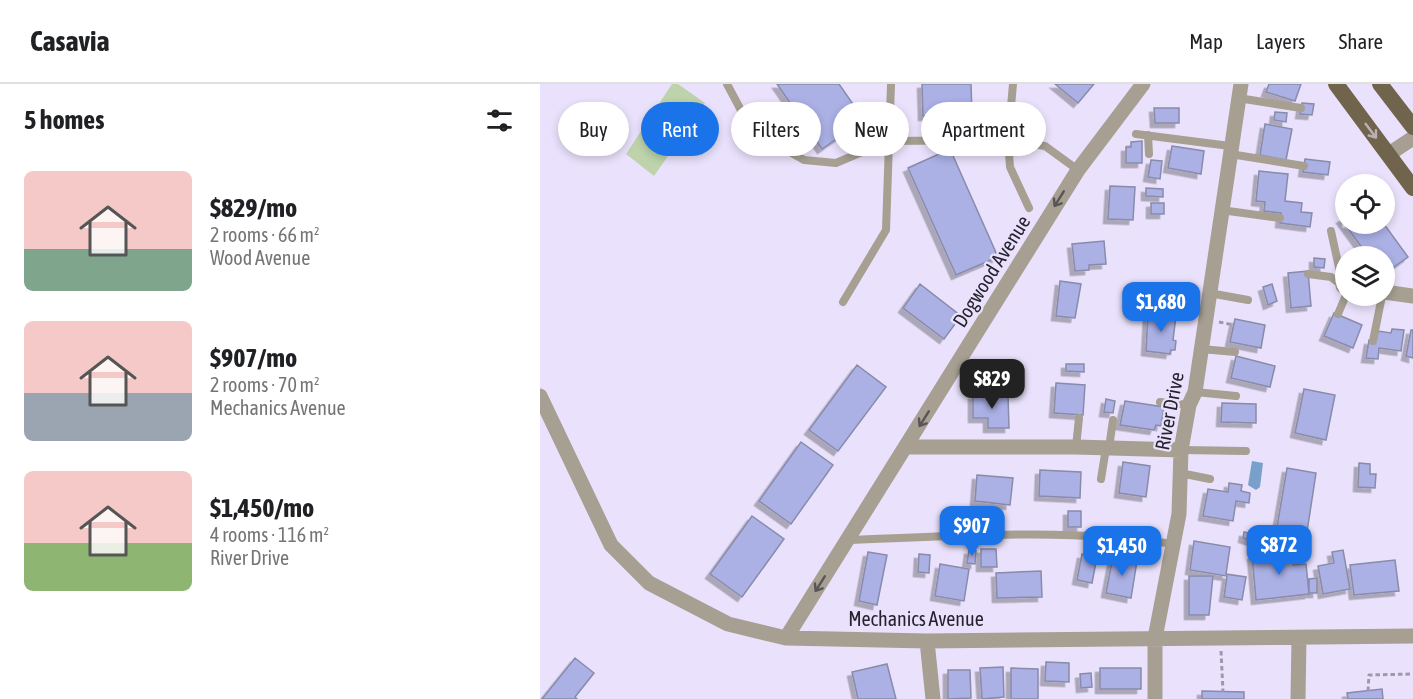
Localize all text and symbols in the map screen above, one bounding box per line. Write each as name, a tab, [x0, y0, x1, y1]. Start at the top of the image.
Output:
text: Casavia	[30, 25, 110, 57]
text: Map	[1189, 29, 1223, 53]
text: Layers	[1256, 29, 1306, 53]
text: Share	[1339, 29, 1383, 53]
chip: Buy	[558, 102, 629, 156]
chip: Rent	[641, 102, 719, 156]
chip: Filters	[731, 102, 821, 156]
chip: New	[833, 102, 909, 156]
chip: Apartment	[921, 102, 1046, 156]
icon: filters	[483, 104, 516, 137]
text: 5 homes	[24, 105, 104, 135]
one-way arrow	[1365, 122, 1378, 138]
map controls	[1335, 174, 1395, 306]
button: locate	[1335, 174, 1395, 234]
one-way arrow	[1053, 190, 1065, 207]
text: $829/mo	[210, 193, 297, 223]
icon: home	[72, 195, 144, 267]
street label: Dogwood Avenue	[948, 211, 1034, 331]
text: 2 rooms · 66 m²	[210, 223, 320, 246]
text: Wood Avenue	[210, 246, 310, 269]
button: layers	[1335, 246, 1395, 306]
pin: $1,680	[1112, 282, 1210, 333]
text: $1,680	[1136, 290, 1186, 313]
text: $907/mo	[210, 343, 297, 373]
icon: home	[72, 345, 144, 417]
pin: $829	[956, 359, 1028, 410]
text: $829	[974, 367, 1010, 390]
street label: River Drive	[1150, 370, 1188, 452]
text: 2 rooms · 70 m²	[210, 373, 320, 396]
text: Mechanics Avenue	[210, 396, 346, 419]
one-way arrow	[918, 410, 930, 427]
text: $1,450/mo	[210, 493, 314, 523]
icon: home	[72, 495, 144, 567]
pin: $907	[936, 506, 1008, 557]
text: $907	[954, 514, 990, 537]
text: 4 rooms · 116 m²	[210, 523, 329, 546]
pin: $872	[1243, 525, 1315, 576]
pin: $1,450	[1073, 526, 1171, 577]
text: $872	[1261, 533, 1297, 556]
text: $1,450	[1097, 534, 1147, 557]
text: River Drive	[210, 546, 289, 569]
one-way arrow	[813, 575, 825, 592]
street label: Mechanics Avenue	[848, 607, 984, 630]

